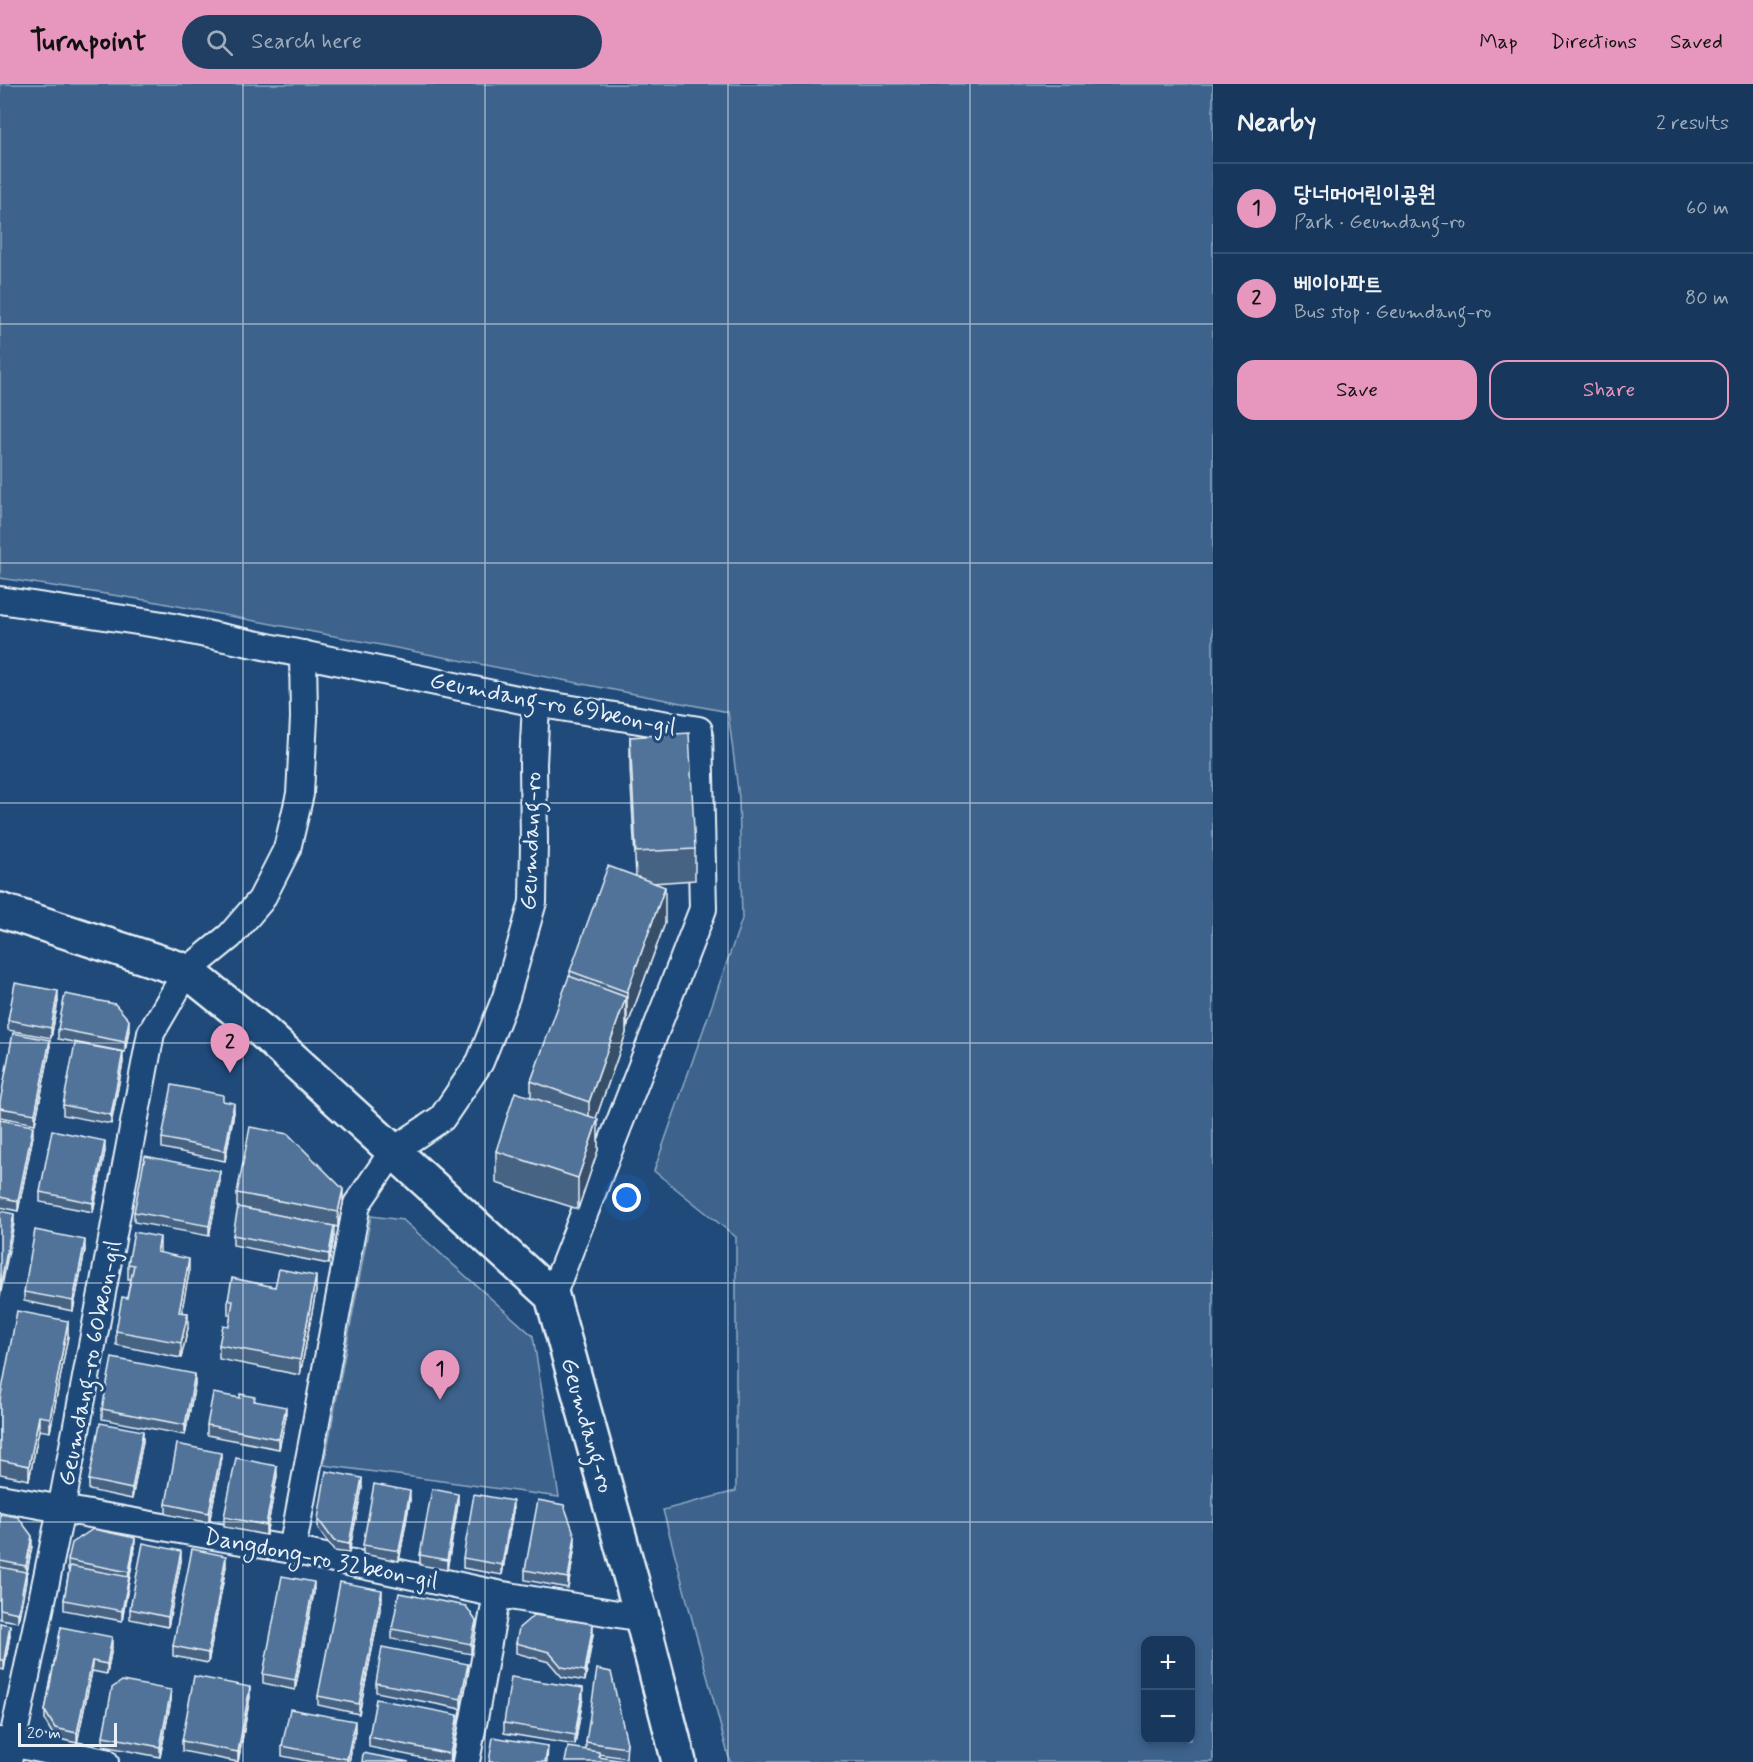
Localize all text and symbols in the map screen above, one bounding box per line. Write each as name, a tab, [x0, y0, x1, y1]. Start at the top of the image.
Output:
search box	[182, 15, 602, 69]
text: Turnpoint	[30, 24, 146, 61]
icon: search	[203, 26, 236, 59]
text: Search here	[251, 28, 362, 56]
text: Map	[1479, 28, 1518, 56]
text: Directions	[1551, 28, 1637, 56]
text: Saved	[1670, 28, 1723, 56]
text: Nearby	[1237, 106, 1316, 140]
text: 2 results	[1656, 110, 1729, 137]
text: 당너머어린이공원	[1294, 181, 1436, 209]
text: 1	[1252, 195, 1261, 222]
text: 60 m	[1686, 195, 1729, 222]
text: Park · Geumdang-ro	[1294, 209, 1465, 236]
text: 베이아파트	[1294, 271, 1383, 299]
text: 2	[1252, 285, 1261, 312]
text: 80 m	[1685, 285, 1729, 312]
text: Bus stop · Geumdang-ro	[1294, 299, 1492, 326]
button: Save	[1237, 360, 1477, 420]
button: Share	[1489, 360, 1729, 420]
street label: Geumdang-ro 69beon-gil	[426, 665, 679, 747]
street label: Geumdang-ro	[514, 771, 552, 911]
pin: 2	[210, 1024, 250, 1073]
your location	[612, 1183, 641, 1212]
street label: Geumdang-ro 60beon-gil	[51, 1238, 132, 1489]
pin: 1	[420, 1350, 460, 1400]
street label: Geumdang-ro	[550, 1354, 621, 1497]
street label: Dangdong-ro 32beon-gil	[201, 1522, 441, 1599]
map controls	[1141, 1636, 1195, 1744]
button: +	[1141, 1636, 1195, 1690]
button: −	[1141, 1690, 1195, 1744]
scale bar	[18, 1720, 117, 1748]
text: 20 m	[27, 1723, 61, 1744]

